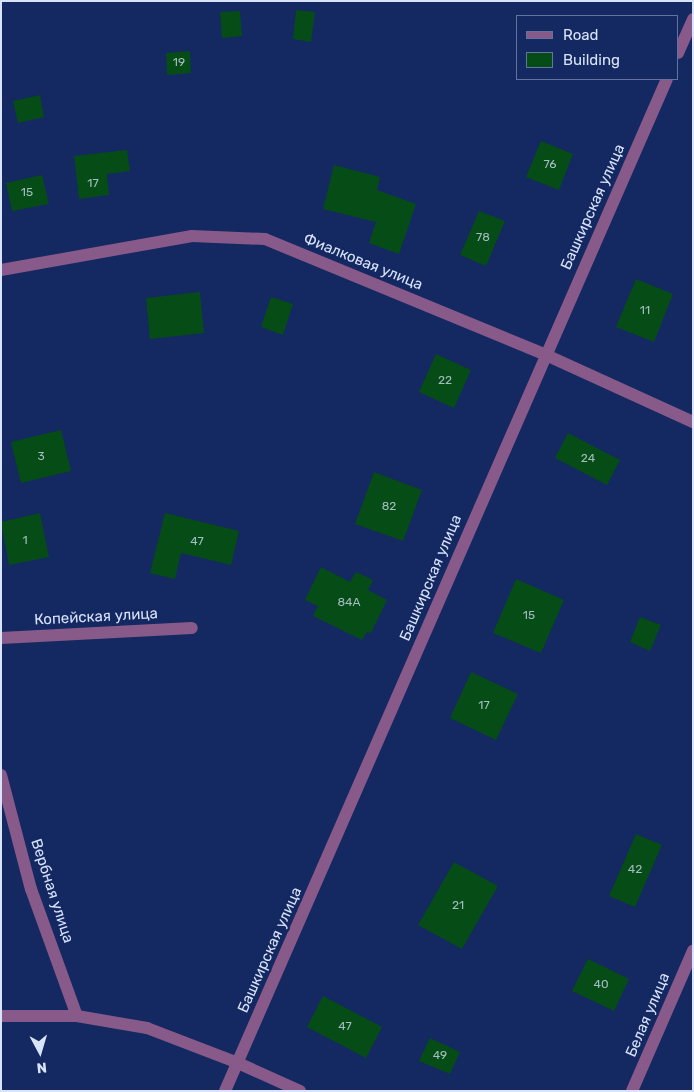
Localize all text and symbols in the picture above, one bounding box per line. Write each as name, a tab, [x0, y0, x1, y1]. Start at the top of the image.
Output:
legend	[516, 15, 679, 80]
text: Road	[563, 26, 599, 44]
text: Building	[563, 51, 620, 69]
house number: 19	[173, 56, 185, 70]
street label: Башкирская улица	[557, 141, 629, 273]
house number: 76	[543, 158, 557, 172]
house number: 17	[87, 177, 99, 191]
house number: 15	[21, 186, 33, 200]
street label: Фиалковая улица	[301, 230, 425, 294]
house number: 78	[476, 231, 490, 245]
house number: 11	[640, 304, 650, 318]
house number: 22	[438, 374, 452, 388]
house number: 3	[37, 450, 45, 464]
house number: 24	[581, 452, 595, 466]
house number: 82	[382, 500, 396, 514]
street label: Башкирская улица	[396, 512, 466, 644]
house number: 1	[22, 534, 28, 548]
house number: 47	[190, 535, 204, 549]
house number: 84А	[337, 596, 361, 610]
street label: Копейская улица	[34, 605, 158, 629]
house number: 15	[523, 609, 535, 623]
house number: 17	[478, 699, 490, 713]
street label: Вербная улица	[27, 837, 77, 945]
house number: 42	[628, 863, 642, 877]
street label: Башкирская улица	[234, 884, 306, 1016]
house number: 21	[452, 899, 464, 913]
street label: Белая улица	[622, 970, 674, 1060]
house number: 40	[593, 978, 609, 992]
house number: 47	[338, 1020, 352, 1034]
north arrow	[15, 1027, 65, 1077]
house number: 49	[433, 1049, 447, 1063]
text: N	[36, 1058, 48, 1076]

